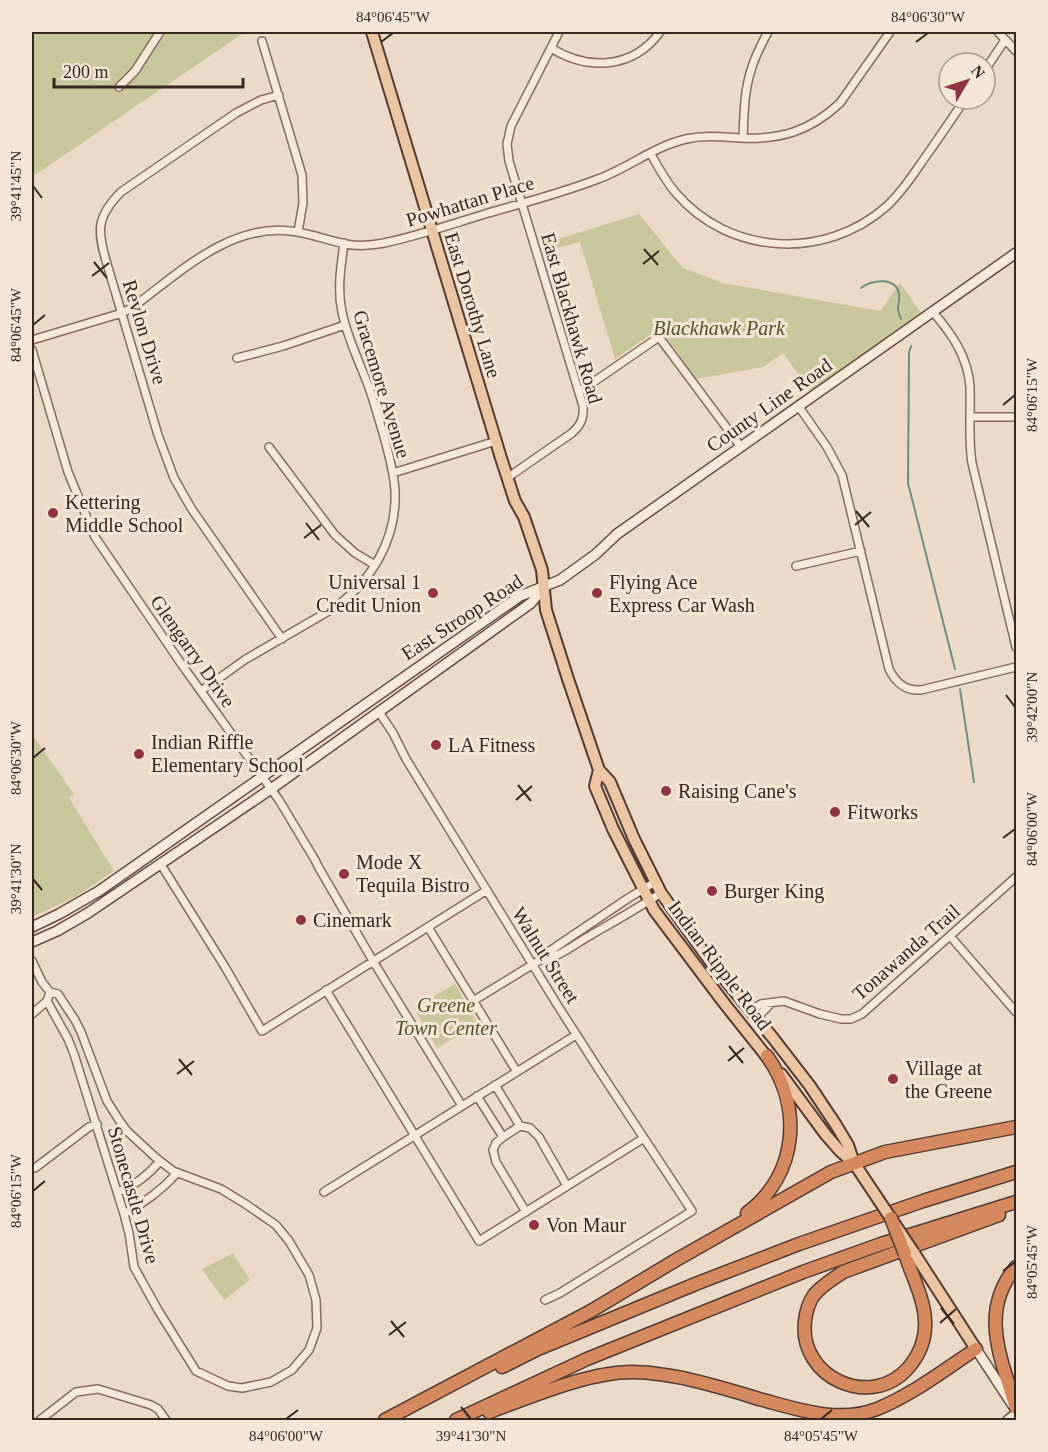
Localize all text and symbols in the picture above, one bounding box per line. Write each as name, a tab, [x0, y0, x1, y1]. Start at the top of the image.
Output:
text: 84°06'45"W	[356, 9, 431, 25]
text: 84°06'30"W	[891, 9, 966, 25]
scale bar	[54, 51, 243, 89]
north arrow	[937, 51, 997, 111]
text: 200 m	[63, 62, 109, 82]
text: N	[968, 62, 989, 82]
text: 39°41'45"N	[8, 151, 24, 221]
street label: Powhattan Place	[403, 171, 537, 231]
street label: East Dorothy Lane	[439, 230, 506, 381]
street label: East Blackhawk Road	[537, 230, 607, 406]
street label: Revlon Drive	[119, 277, 171, 387]
text: 84°06'45"W	[8, 287, 24, 362]
street label: Gracemore Avenue	[349, 307, 415, 461]
park label: Blackhawk Park	[653, 317, 786, 339]
street label: County Line Road	[702, 354, 836, 457]
text: 84°06'15"W	[1024, 357, 1040, 432]
place label: Kettering Middle School	[65, 491, 184, 536]
marker: Kettering Middle School	[46, 506, 60, 520]
street label: East Stroop Road	[397, 570, 527, 665]
place label: Universal 1 Credit Union	[316, 571, 421, 616]
place label: Flying Ace Express Car Wash	[609, 571, 755, 617]
marker: Universal 1 Credit Union	[426, 586, 440, 600]
marker: Flying Ace Express Car Wash	[590, 586, 604, 600]
street label: Glengarry Drive	[145, 591, 240, 712]
text: 39°42'00"N	[1024, 672, 1040, 742]
text: 84°06'30"W	[8, 720, 24, 795]
place label: Indian Riffle Elementary School	[151, 731, 304, 777]
place label: LA Fitness	[448, 734, 535, 756]
marker: LA Fitness	[429, 738, 443, 752]
marker: Indian Riffle Elementary School	[132, 747, 146, 761]
place label: Raising Cane's	[678, 780, 797, 803]
marker: Raising Cane's	[659, 784, 673, 798]
text: 84°06'00"W	[1024, 791, 1040, 866]
place label: Fitworks	[847, 801, 918, 823]
marker: Fitworks	[828, 805, 842, 819]
text: 39°41'30"N	[8, 844, 24, 914]
place label: Mode X Tequila Bistro	[356, 851, 470, 897]
marker: Mode X Tequila Bistro	[337, 867, 351, 881]
place label: Burger King	[724, 880, 824, 903]
marker: Burger King	[705, 884, 719, 898]
street label: Indian Ripple Road	[663, 896, 776, 1035]
street label: Tonawanda Trail	[848, 899, 964, 1004]
street label: Walnut Street	[508, 903, 584, 1007]
place label: Cinemark	[313, 909, 392, 931]
marker: Cinemark	[294, 913, 308, 927]
park label: Greene Town Center	[395, 994, 497, 1039]
place label: Village at the Greene	[905, 1057, 992, 1102]
marker: Village at the Greene	[886, 1072, 900, 1086]
street label: Stonecastle Drive	[104, 1124, 164, 1266]
text: 84°06'15"W	[8, 1153, 24, 1228]
place label: Von Maur	[546, 1214, 627, 1236]
marker: Von Maur	[527, 1218, 541, 1232]
text: 84°05'45"W	[1024, 1224, 1040, 1299]
text: 84°06'00"W	[249, 1428, 324, 1444]
text: 39°41'30"N	[436, 1428, 506, 1444]
text: 84°05'45"W	[784, 1428, 859, 1444]

